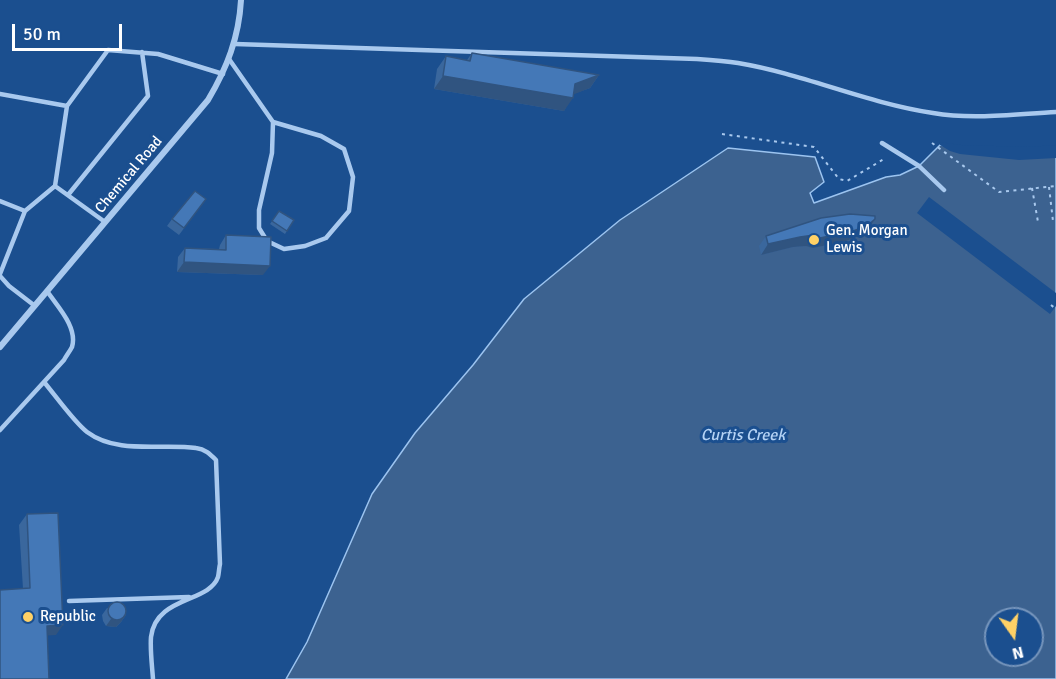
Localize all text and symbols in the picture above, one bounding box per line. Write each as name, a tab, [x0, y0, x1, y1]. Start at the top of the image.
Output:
scale bar	[15, 12, 124, 50]
text: 50 m	[23, 23, 61, 45]
street label: Chemical Road	[91, 133, 167, 217]
place label: Gen. Morgan Lewis	[826, 222, 908, 257]
marker: Gen. Morgan Lewis	[807, 233, 821, 247]
water label: Curtis Creek	[701, 426, 785, 446]
north arrow	[984, 607, 1044, 667]
place label: Republic	[40, 608, 96, 626]
marker: Republic	[21, 610, 35, 624]
text: N	[1010, 641, 1026, 664]

